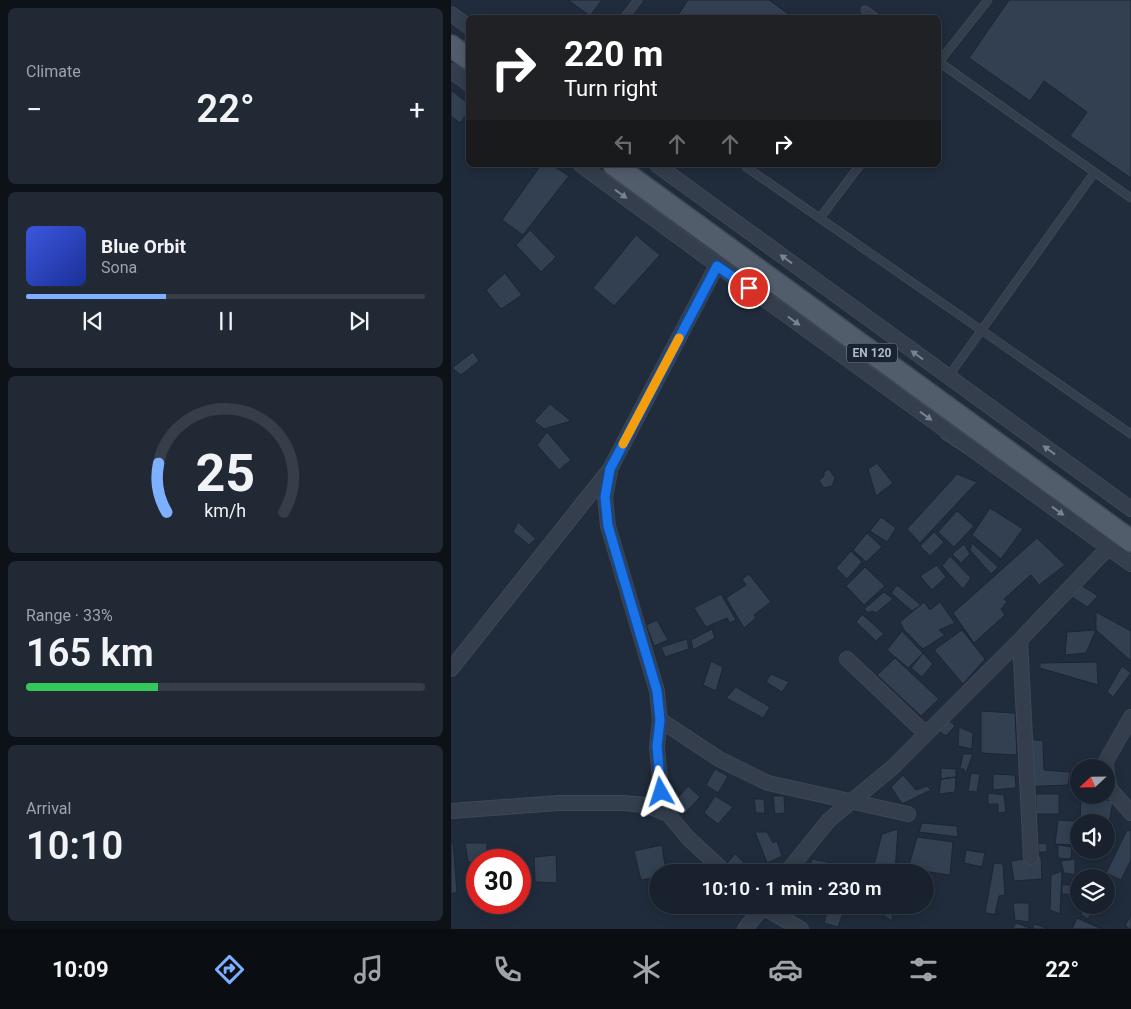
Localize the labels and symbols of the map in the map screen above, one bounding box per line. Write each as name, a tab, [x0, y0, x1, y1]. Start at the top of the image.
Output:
one-way arrow	[614, 189, 628, 199]
one-way arrow	[779, 254, 793, 264]
pin	[728, 267, 770, 309]
one-way arrow	[787, 316, 801, 326]
road number: EN 120	[847, 343, 897, 362]
one-way arrow	[910, 350, 924, 360]
one-way arrow	[919, 411, 933, 421]
one-way arrow	[1042, 445, 1056, 455]
one-way arrow	[1051, 506, 1065, 516]
north arrow	[1070, 759, 1115, 804]
position arrow	[634, 765, 686, 817]
speed limit sign: 30	[466, 849, 531, 914]

